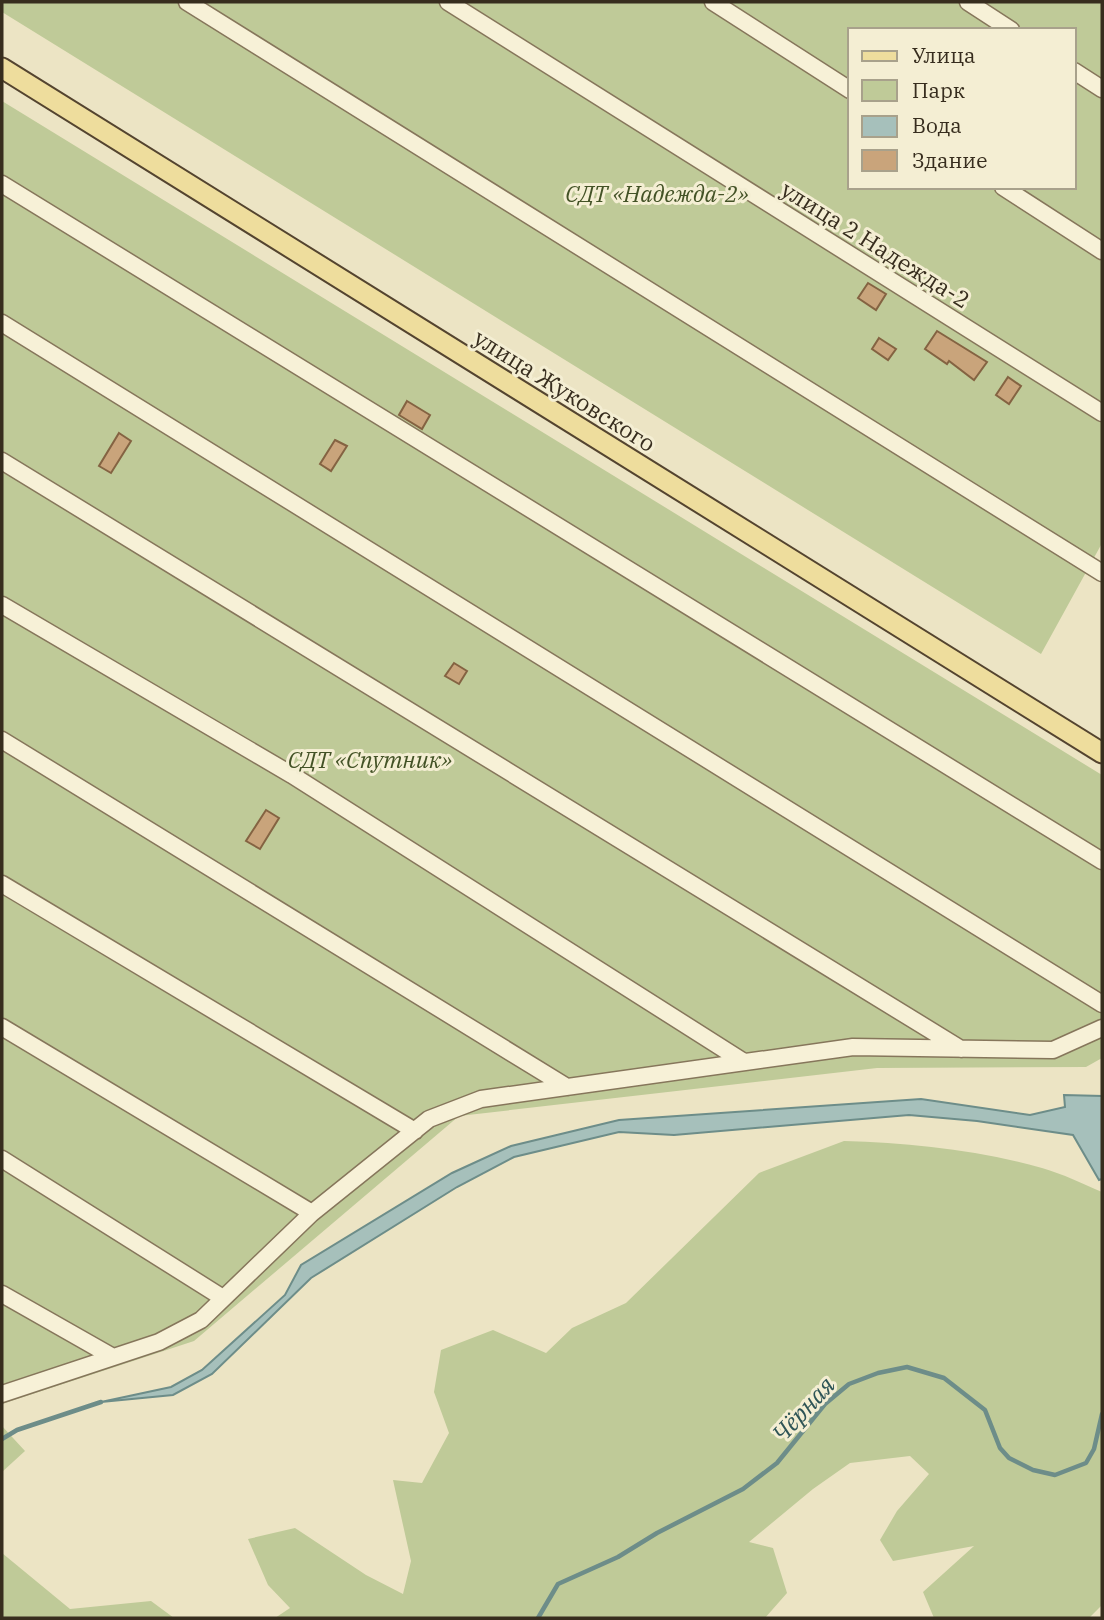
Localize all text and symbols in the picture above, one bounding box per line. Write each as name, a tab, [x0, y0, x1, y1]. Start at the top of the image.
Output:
legend	[848, 28, 1076, 189]
text: Улица	[912, 41, 976, 69]
text: Парк	[912, 76, 965, 104]
text: Вода	[912, 111, 962, 139]
text: Здание	[912, 146, 987, 174]
street label: улица 2 Надежда-2	[776, 174, 976, 314]
park label: СДТ «Надежда-2»	[565, 178, 749, 208]
street label: улица Жуковского	[469, 322, 661, 458]
park label: СДТ «Спутник»	[288, 744, 452, 774]
water label: Чёрная	[764, 1369, 842, 1449]

